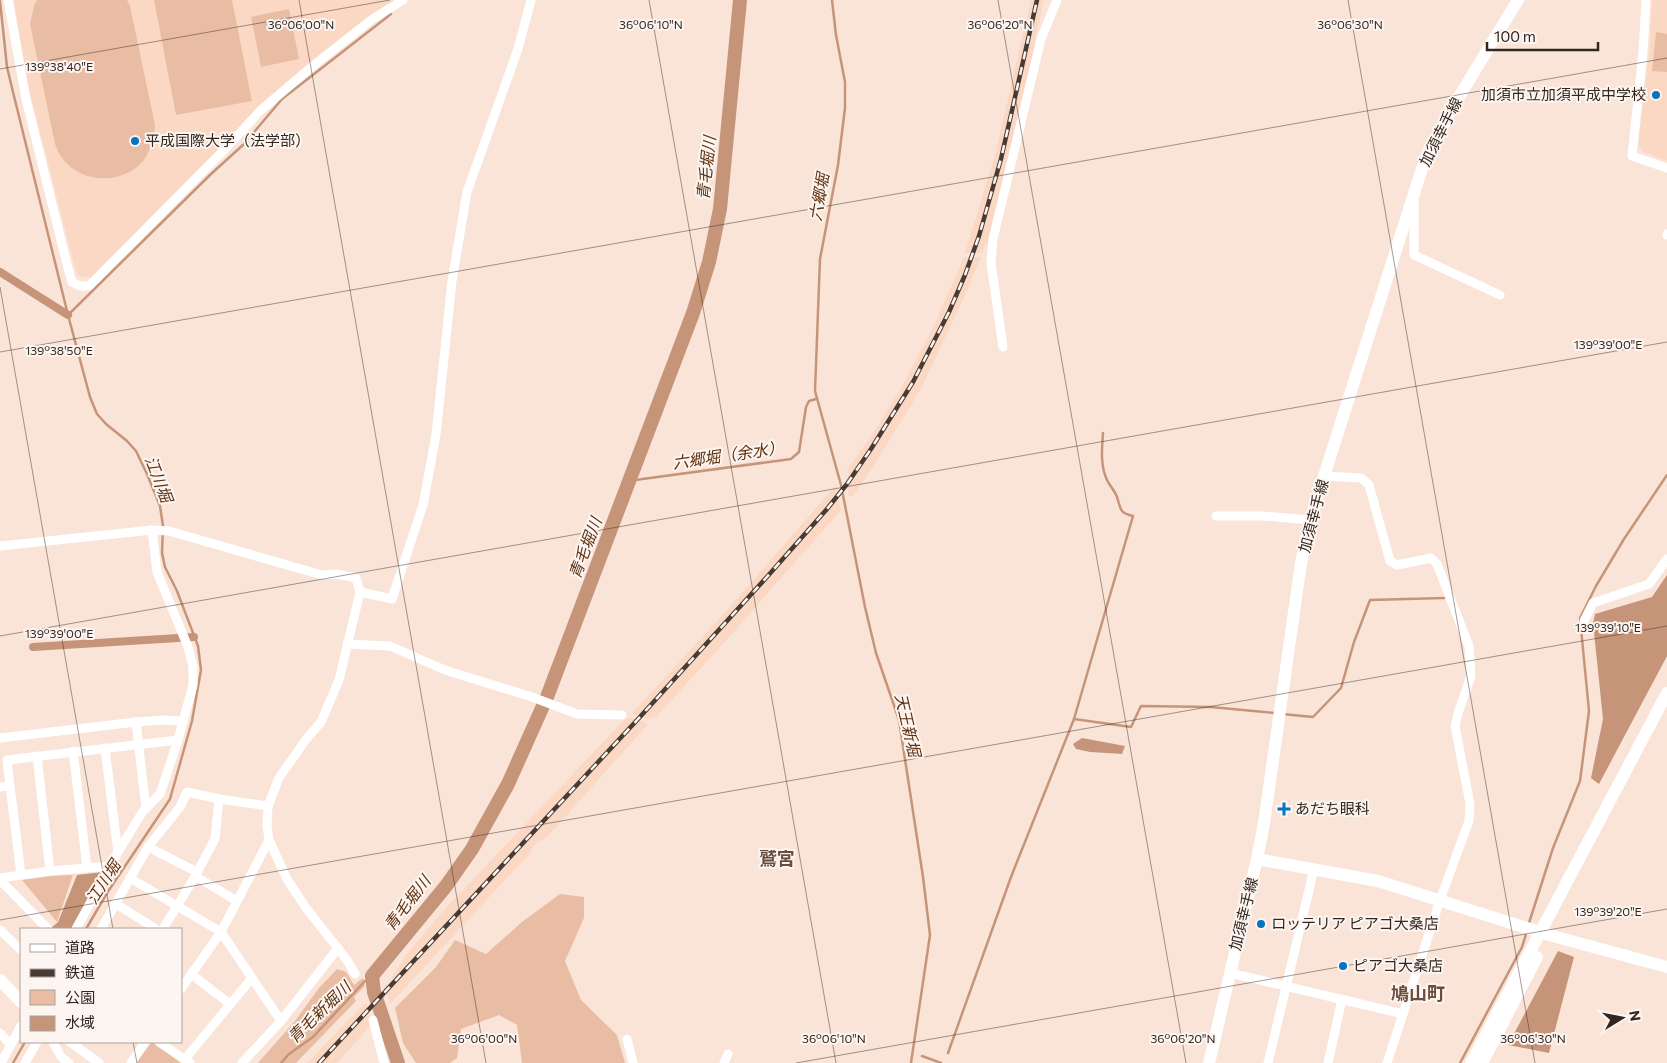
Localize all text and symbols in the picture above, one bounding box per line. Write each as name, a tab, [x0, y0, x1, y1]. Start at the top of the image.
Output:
text: 36°06'00"N	[268, 17, 334, 31]
text: 36°06'10"N	[619, 17, 683, 31]
text: 36°06'20"N	[967, 17, 1033, 31]
text: 36°06'30"N	[1317, 17, 1383, 31]
scale bar	[1487, 20, 1598, 52]
text: 100 m	[1494, 27, 1536, 45]
text: 139°38'40"E	[25, 59, 93, 73]
place label: 加須市立加須平成中学校	[1481, 85, 1646, 103]
marker: 加須市立加須平成中学校	[1650, 89, 1662, 101]
street label: 加須幸手線	[1415, 94, 1465, 169]
place label: 平成国際大学（法学部）	[145, 131, 310, 149]
water label: 青毛堀川	[693, 133, 719, 201]
marker: 平成国際大学（法学部）	[129, 135, 141, 147]
water label: 六郷堀	[805, 169, 833, 222]
text: 139°39'00"E	[1574, 337, 1642, 351]
text: 139°38'50"E	[25, 343, 93, 357]
water label: 六郷堀（余水）	[671, 437, 785, 472]
water label: 江川堀	[142, 453, 178, 507]
street label: 加須幸手線	[1295, 477, 1331, 554]
water label: 青毛堀川	[564, 513, 606, 581]
text: 139°39'10"E	[1575, 620, 1641, 634]
text: 139°39'00"E	[25, 626, 93, 640]
water label: 天王新堀	[892, 692, 926, 761]
place label: あだち眼科	[1295, 799, 1370, 817]
marker: あだち眼科	[1277, 802, 1291, 816]
district label: 鷲宮	[759, 847, 795, 869]
water label: 江川堀	[82, 854, 125, 907]
water label: 青毛堀川	[379, 870, 435, 934]
street label: 加須幸手線	[1225, 875, 1261, 952]
text: 139°39'20"E	[1574, 904, 1642, 918]
place label: ロッテリア ピアゴ大桑店	[1271, 914, 1439, 932]
marker: ロッテリア ピアゴ大桑店	[1255, 918, 1267, 930]
legend	[20, 928, 182, 1043]
text: 道路	[65, 938, 95, 956]
place label: ピアゴ大桑店	[1353, 956, 1443, 974]
marker: ピアゴ大桑店	[1337, 960, 1349, 972]
text: 鉄道	[65, 963, 95, 981]
water label: 青毛新堀川	[283, 976, 355, 1046]
district label: 鳩山町	[1391, 982, 1445, 1004]
text: 公園	[65, 988, 95, 1006]
north arrow	[1597, 993, 1647, 1043]
text: N	[1626, 1009, 1645, 1022]
text: 水域	[65, 1013, 95, 1031]
text: 36°06'00"N	[451, 1031, 517, 1045]
text: 36°06'10"N	[802, 1031, 866, 1045]
text: 36°06'20"N	[1150, 1031, 1216, 1045]
text: 36°06'30"N	[1500, 1031, 1566, 1045]

